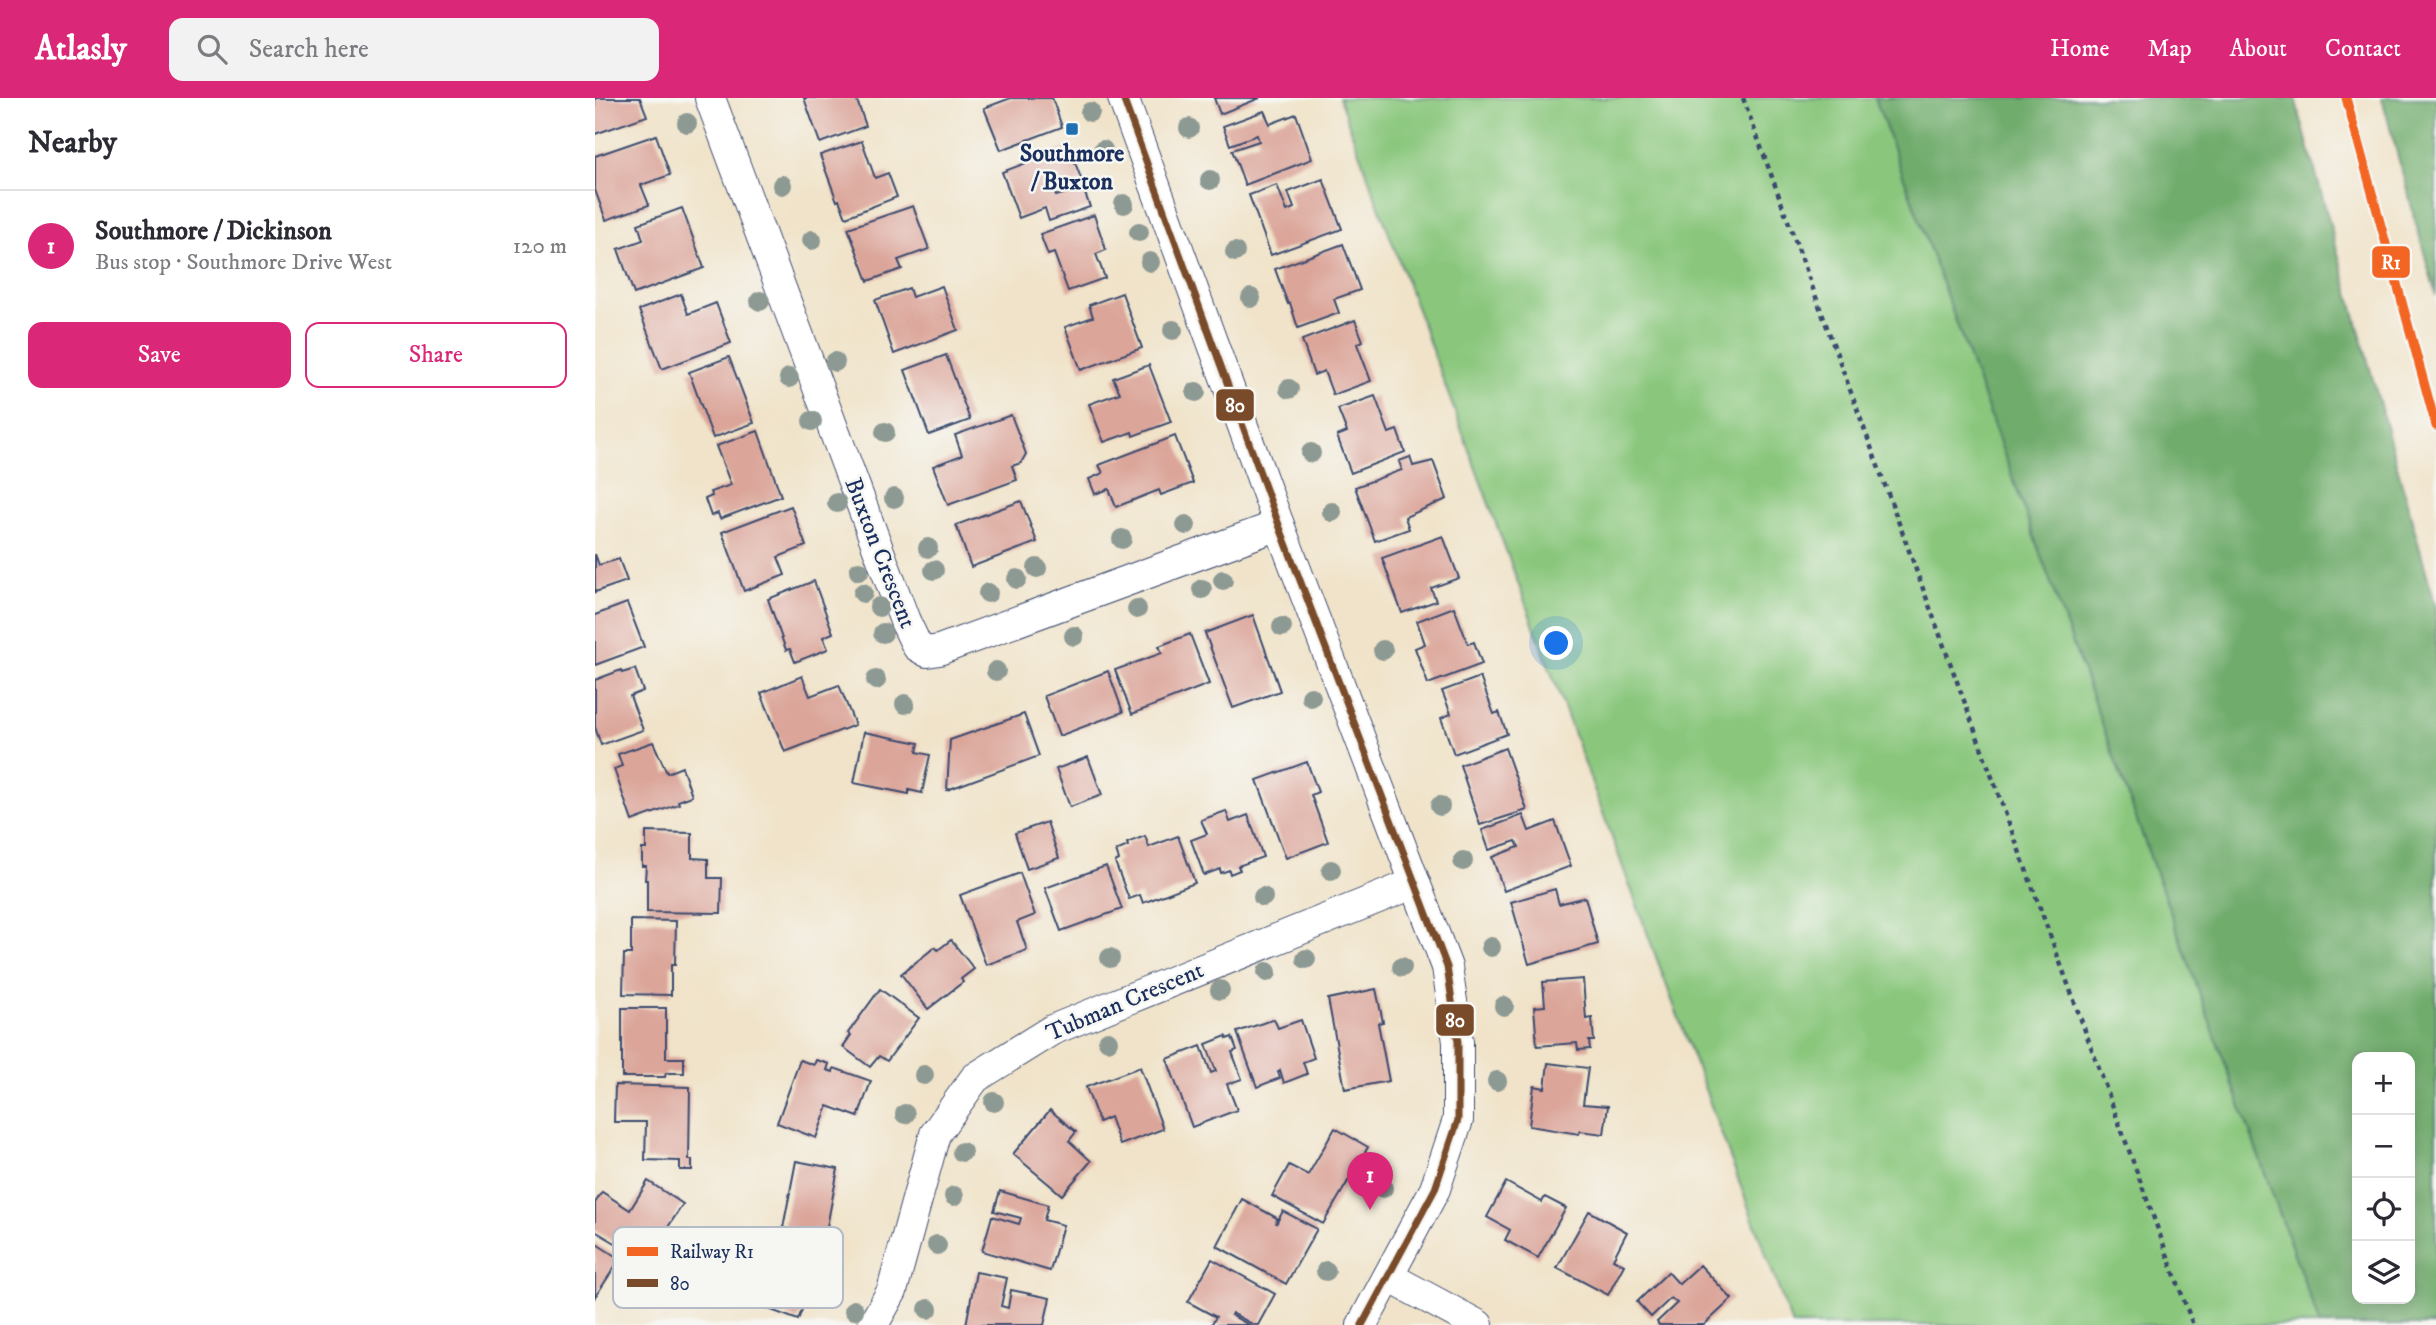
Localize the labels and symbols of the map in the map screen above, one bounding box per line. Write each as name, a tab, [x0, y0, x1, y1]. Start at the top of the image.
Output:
marker: Southmore / Buxton	[1064, 121, 1080, 137]
place label: Southmore / Buxton	[1020, 139, 1124, 197]
line badge: R1	[2371, 245, 2411, 279]
text: R1	[2381, 252, 2401, 275]
line badge: 80	[1215, 388, 1255, 422]
text: 80	[1225, 395, 1245, 418]
street label: Buxton Crescent	[838, 474, 923, 633]
your location	[1539, 626, 1573, 660]
street label: Tubman Crescent	[1042, 955, 1209, 1049]
line badge: 80	[1435, 1003, 1475, 1037]
text: 80	[1445, 1010, 1465, 1033]
pin: 1	[1347, 1152, 1393, 1210]
legend	[613, 1227, 843, 1308]
text: Railway R1	[670, 1241, 754, 1264]
text: 80	[670, 1273, 690, 1296]

